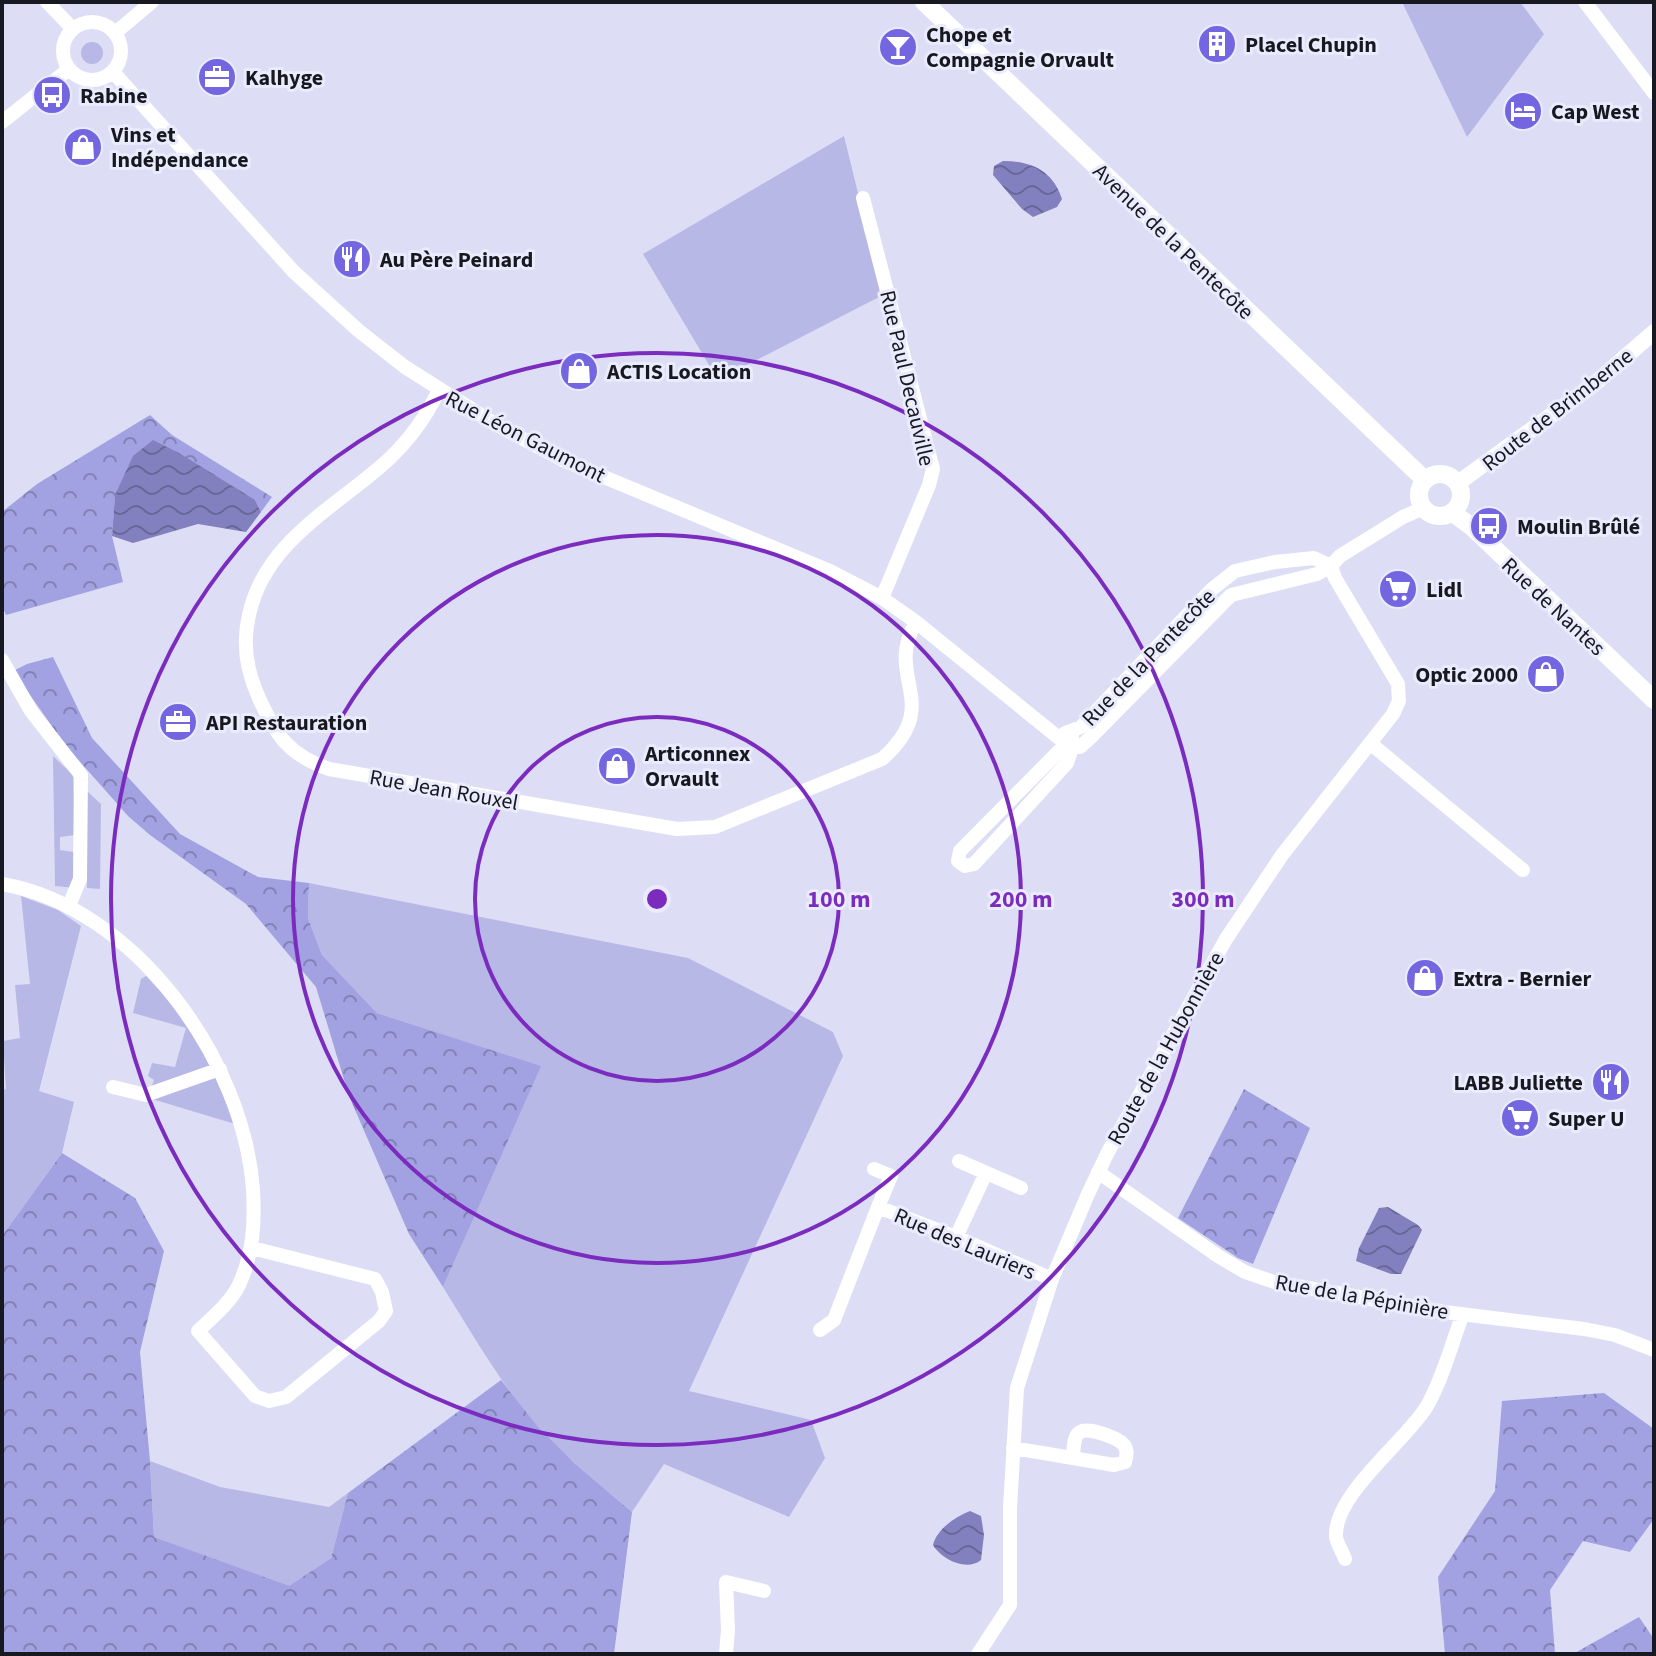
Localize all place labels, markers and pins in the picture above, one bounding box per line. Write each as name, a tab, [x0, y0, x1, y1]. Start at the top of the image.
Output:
place label: Chope et Compagnie Orvault	[926, 19, 1114, 76]
building icon: Placel Chupin	[1196, 23, 1238, 65]
bar icon: Chope et Compagnie Orvault	[877, 26, 919, 68]
place label: Placel Chupin	[1245, 29, 1377, 61]
office icon: Kalhyge	[196, 56, 238, 98]
place label: Kalhyge	[245, 62, 323, 94]
bus stop icon: Rabine	[31, 74, 73, 116]
place label: Rabine	[80, 80, 148, 112]
hotel icon: Cap West	[1502, 90, 1544, 132]
place label: Cap West	[1551, 96, 1640, 128]
place label: Vins et Indépendance	[110, 119, 249, 176]
shop icon: Vins et Indépendance	[62, 126, 104, 168]
restaurant icon: Au Père Peinard	[331, 238, 373, 280]
place label: Au Père Peinard	[379, 244, 533, 276]
shop icon: ACTIS Location	[558, 350, 600, 392]
place label: ACTIS Location	[606, 356, 751, 388]
bus stop icon: Moulin Brûlé	[1468, 505, 1510, 547]
place label: Moulin Brûlé	[1517, 511, 1640, 543]
supermarket icon: Lidl	[1377, 568, 1419, 610]
place label: Lidl	[1426, 574, 1463, 606]
shop icon: Optic 2000	[1525, 653, 1567, 695]
place label: Optic 2000	[1415, 659, 1518, 691]
office icon: API Restauration	[157, 701, 199, 743]
place label: API Restauration	[205, 707, 367, 739]
place label: Articonnex Orvault	[644, 738, 750, 795]
shop icon: Articonnex Orvault	[596, 745, 638, 787]
centre of rings	[643, 885, 671, 913]
shop icon: Extra - Bernier	[1404, 957, 1446, 999]
place label: Extra - Bernier	[1453, 963, 1592, 995]
restaurant icon: LABB Juliette	[1590, 1061, 1632, 1103]
place label: LABB Juliette	[1453, 1067, 1583, 1099]
supermarket icon: Super U	[1499, 1097, 1541, 1139]
place label: Super U	[1548, 1103, 1625, 1135]

